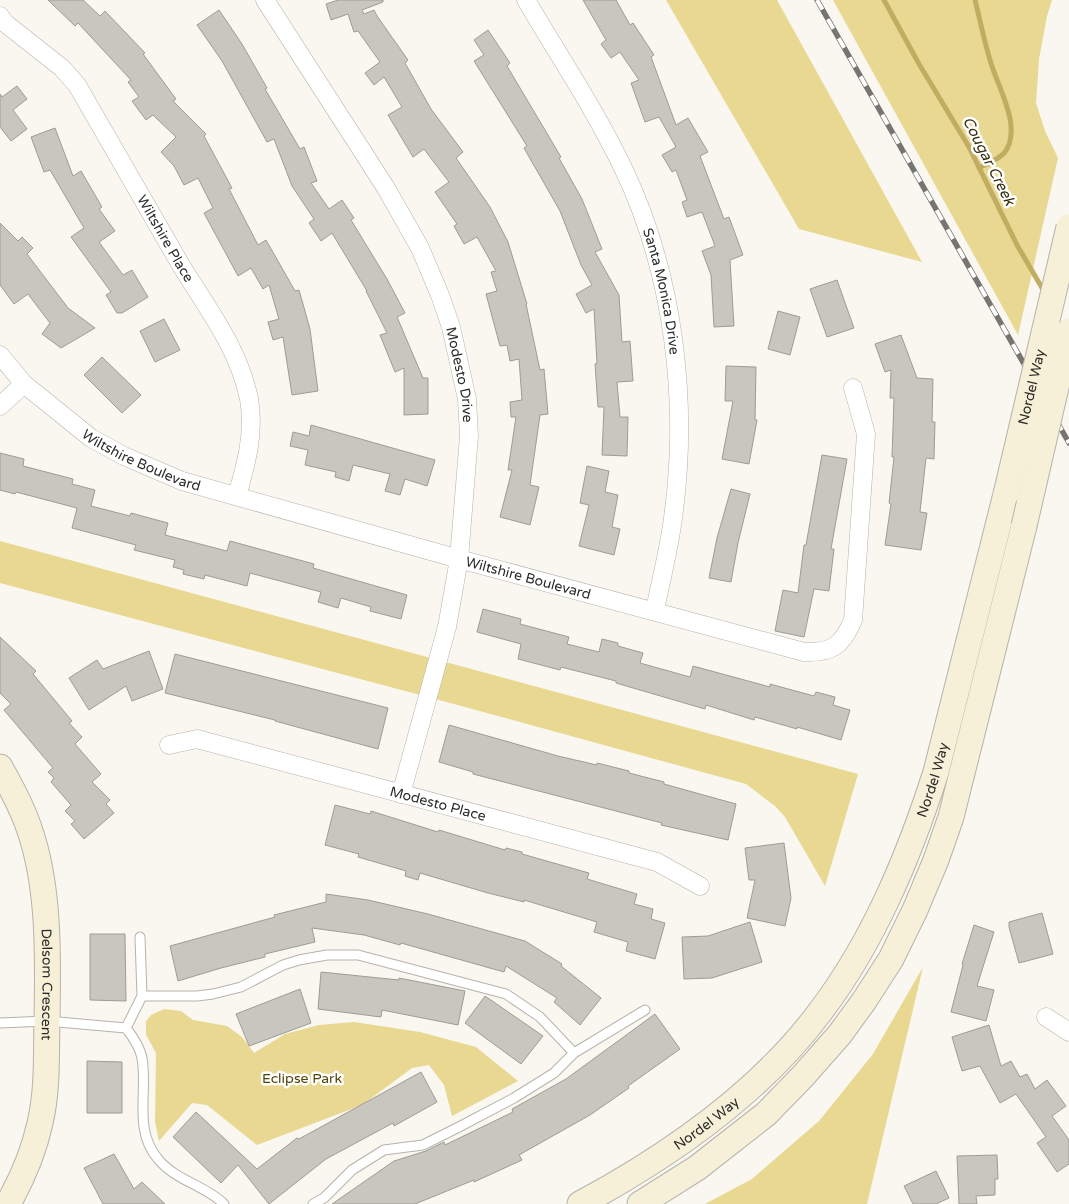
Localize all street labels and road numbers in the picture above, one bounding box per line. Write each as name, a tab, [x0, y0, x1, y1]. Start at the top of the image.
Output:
street label: Wiltshire Place	[133, 192, 197, 285]
street label: Santa Monica Drive	[639, 226, 683, 356]
street label: Modesto Drive	[442, 325, 476, 423]
street label: Nordel Way	[1015, 347, 1049, 427]
street label: Wiltshire Boulevard	[78, 426, 203, 495]
street label: Wiltshire Boulevard	[464, 553, 593, 603]
street label: Nordel Way	[913, 740, 952, 820]
street label: Modesto Place	[388, 783, 488, 825]
street label: Delsom Crescent	[38, 928, 56, 1041]
street label: Nordel Way	[671, 1093, 743, 1154]

